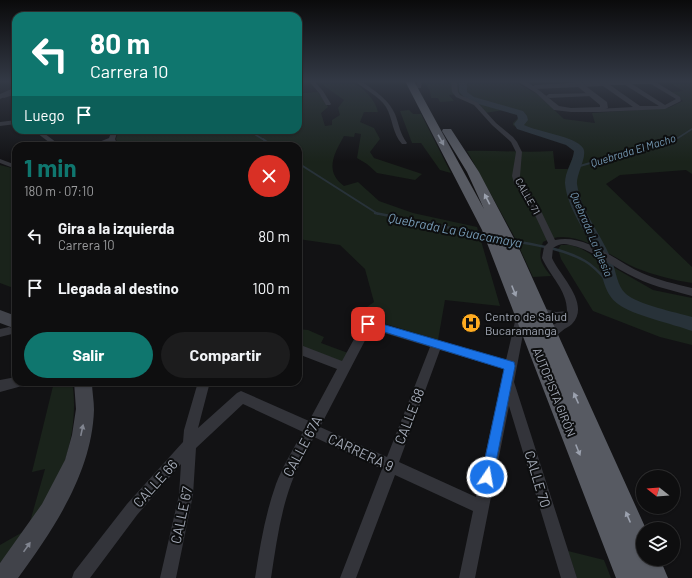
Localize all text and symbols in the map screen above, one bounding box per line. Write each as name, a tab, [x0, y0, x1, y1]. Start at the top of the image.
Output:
text: 80 m	[90, 26, 150, 60]
icon: left	[24, 28, 76, 80]
text: Carrera 10	[90, 60, 168, 82]
icon: arrive	[73, 104, 95, 126]
text: Luego	[24, 106, 65, 124]
water label: Quebrada El Macho	[589, 131, 677, 169]
one-way arrow	[438, 134, 444, 146]
text: 1 min	[24, 153, 77, 182]
button: close	[248, 155, 290, 197]
street label: CALLE 71	[513, 176, 543, 216]
text: 180 m · 07:10	[24, 183, 94, 199]
water label: Quebrada La Iglesia	[568, 190, 616, 279]
one-way arrow	[483, 193, 490, 205]
water label: Quebrada La Guacamaya	[387, 209, 524, 251]
text: Gira a la izquierda	[58, 219, 174, 237]
icon: left	[24, 225, 46, 247]
text: 80 m	[258, 227, 290, 245]
text: Carrera 10	[58, 237, 115, 253]
icon: arrive	[24, 277, 46, 299]
text: Llegada al destino	[58, 279, 179, 297]
text: 100 m	[252, 279, 290, 297]
one-way arrow	[511, 285, 517, 296]
pin	[351, 307, 385, 341]
place label: Centro de Salud Bucaramanga	[485, 309, 567, 337]
hospital icon: Centro de Salud Bucaramanga	[460, 312, 482, 334]
icon: arrive	[357, 313, 379, 335]
button: Salir	[24, 332, 153, 378]
button: Compartir	[161, 332, 290, 378]
street label: AUTOPISTA GIRÓN	[531, 345, 579, 439]
street label: CALLE 68	[391, 386, 427, 446]
one-way arrow	[573, 391, 579, 403]
street label: CALLE 67A	[279, 412, 325, 479]
one-way arrow	[80, 424, 86, 437]
street label: CARRERA 9	[326, 429, 396, 475]
one-way arrow	[576, 445, 582, 457]
street label: CALLE 70	[521, 448, 555, 510]
street label: CALLE 66	[129, 456, 181, 510]
position arrow	[466, 456, 508, 498]
north arrow	[636, 470, 680, 514]
map controls	[636, 470, 680, 566]
street label: CALLE 67	[167, 485, 195, 545]
one-way arrow	[624, 511, 630, 523]
button: layers	[636, 522, 680, 566]
one-way arrow	[23, 542, 31, 552]

